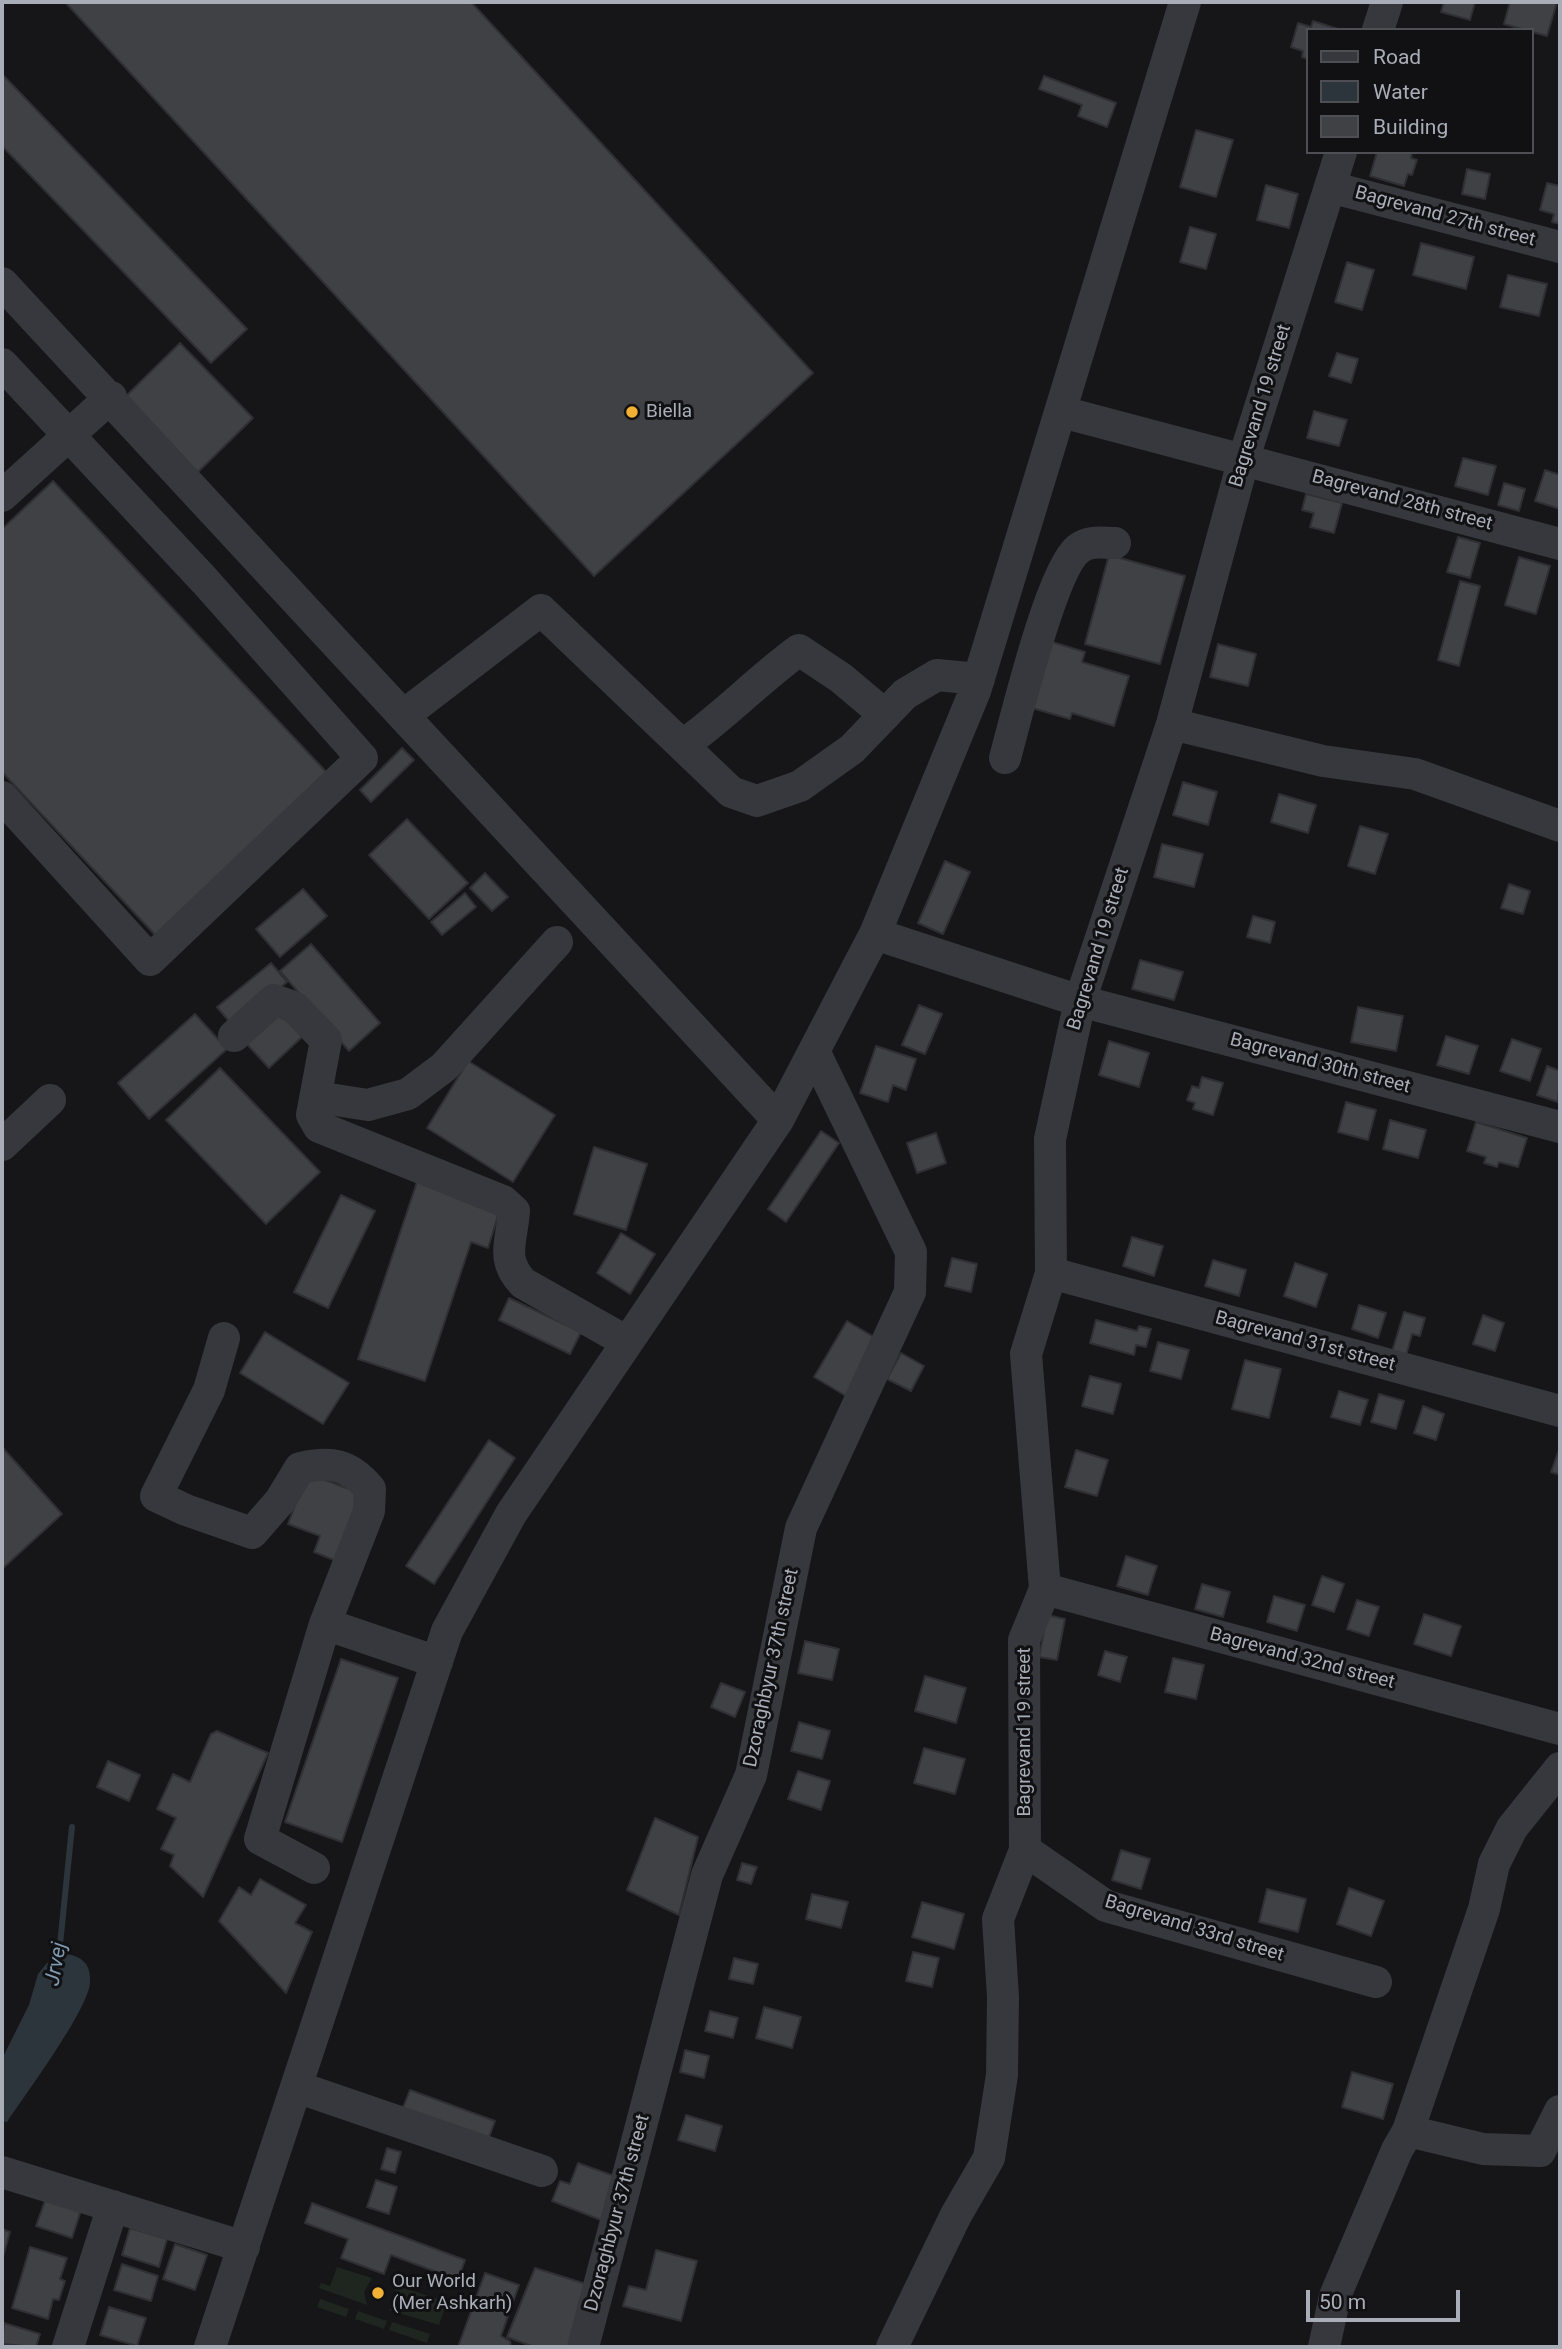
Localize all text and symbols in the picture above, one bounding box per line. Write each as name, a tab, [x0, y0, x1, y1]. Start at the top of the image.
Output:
legend	[1306, 28, 1534, 154]
text: Road	[1373, 45, 1421, 69]
text: Water	[1373, 80, 1428, 104]
text: Building	[1373, 115, 1448, 139]
street label: Bagrevand 27th street	[1352, 182, 1538, 252]
street label: Bagrevand 19 street	[1225, 322, 1297, 490]
place label: Biella	[646, 401, 692, 423]
marker: Biella	[624, 404, 640, 420]
street label: Bagrevand 28th street	[1309, 466, 1495, 536]
street label: Bagrevand 19 street	[1063, 865, 1135, 1033]
street label: Bagrevand 30th street	[1227, 1029, 1413, 1099]
street label: Bagrevand 31st street	[1213, 1307, 1397, 1377]
street label: Dzoraghbyur 37th street	[740, 1566, 804, 1770]
street label: Bagrevand 32nd street	[1207, 1623, 1397, 1695]
street label: Bagrevand 19 street	[1014, 1647, 1036, 1817]
street label: Bagrevand 33rd street	[1102, 1891, 1286, 1967]
water label: Jrvej	[41, 1940, 73, 1988]
street label: Dzoraghbyur 37th street	[581, 2112, 655, 2314]
place label: Our World (Mer Ashkarh)	[392, 2271, 512, 2315]
scale bar	[1310, 2276, 1464, 2320]
marker: Our World (Mer Ashkarh)	[370, 2285, 386, 2301]
text: 50 m	[1319, 2290, 1366, 2314]

